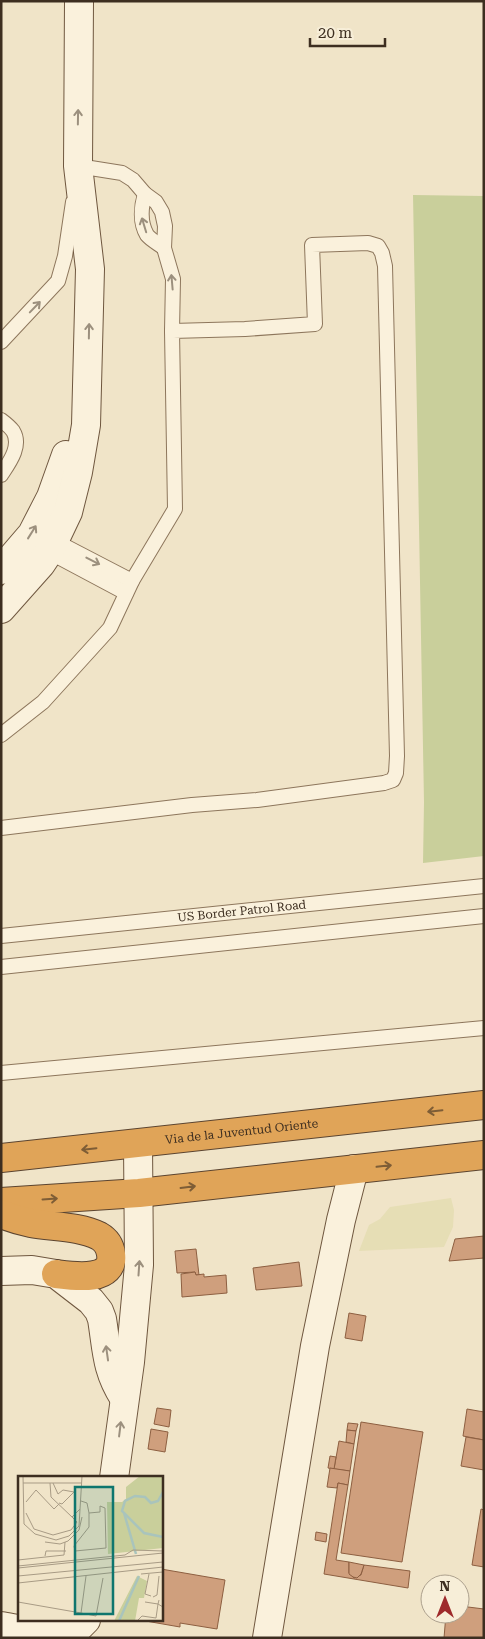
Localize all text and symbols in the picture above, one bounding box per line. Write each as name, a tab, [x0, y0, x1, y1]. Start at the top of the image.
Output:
scale bar	[310, 15, 385, 47]
text: 20 m	[318, 24, 353, 42]
one-way arrow	[73, 109, 83, 126]
one-way arrow	[139, 217, 149, 233]
one-way arrow	[168, 274, 177, 290]
one-way arrow	[29, 301, 41, 313]
one-way arrow	[84, 323, 94, 340]
one-way arrow	[28, 526, 38, 540]
one-way arrow	[86, 556, 101, 566]
street label: US Border Patrol Road	[177, 897, 307, 925]
one-way arrow	[428, 1106, 444, 1116]
street label: Via de la Juventud Oriente	[164, 1116, 319, 1147]
one-way arrow	[81, 1144, 97, 1154]
one-way arrow	[376, 1161, 392, 1171]
one-way arrow	[179, 1182, 195, 1192]
one-way arrow	[42, 1194, 58, 1203]
one-way arrow	[134, 1260, 143, 1276]
one-way arrow	[102, 1345, 112, 1361]
one-way arrow	[115, 1422, 125, 1438]
inset map	[18, 1476, 162, 1622]
north arrow	[420, 1574, 470, 1624]
text: N	[440, 1578, 451, 1594]

